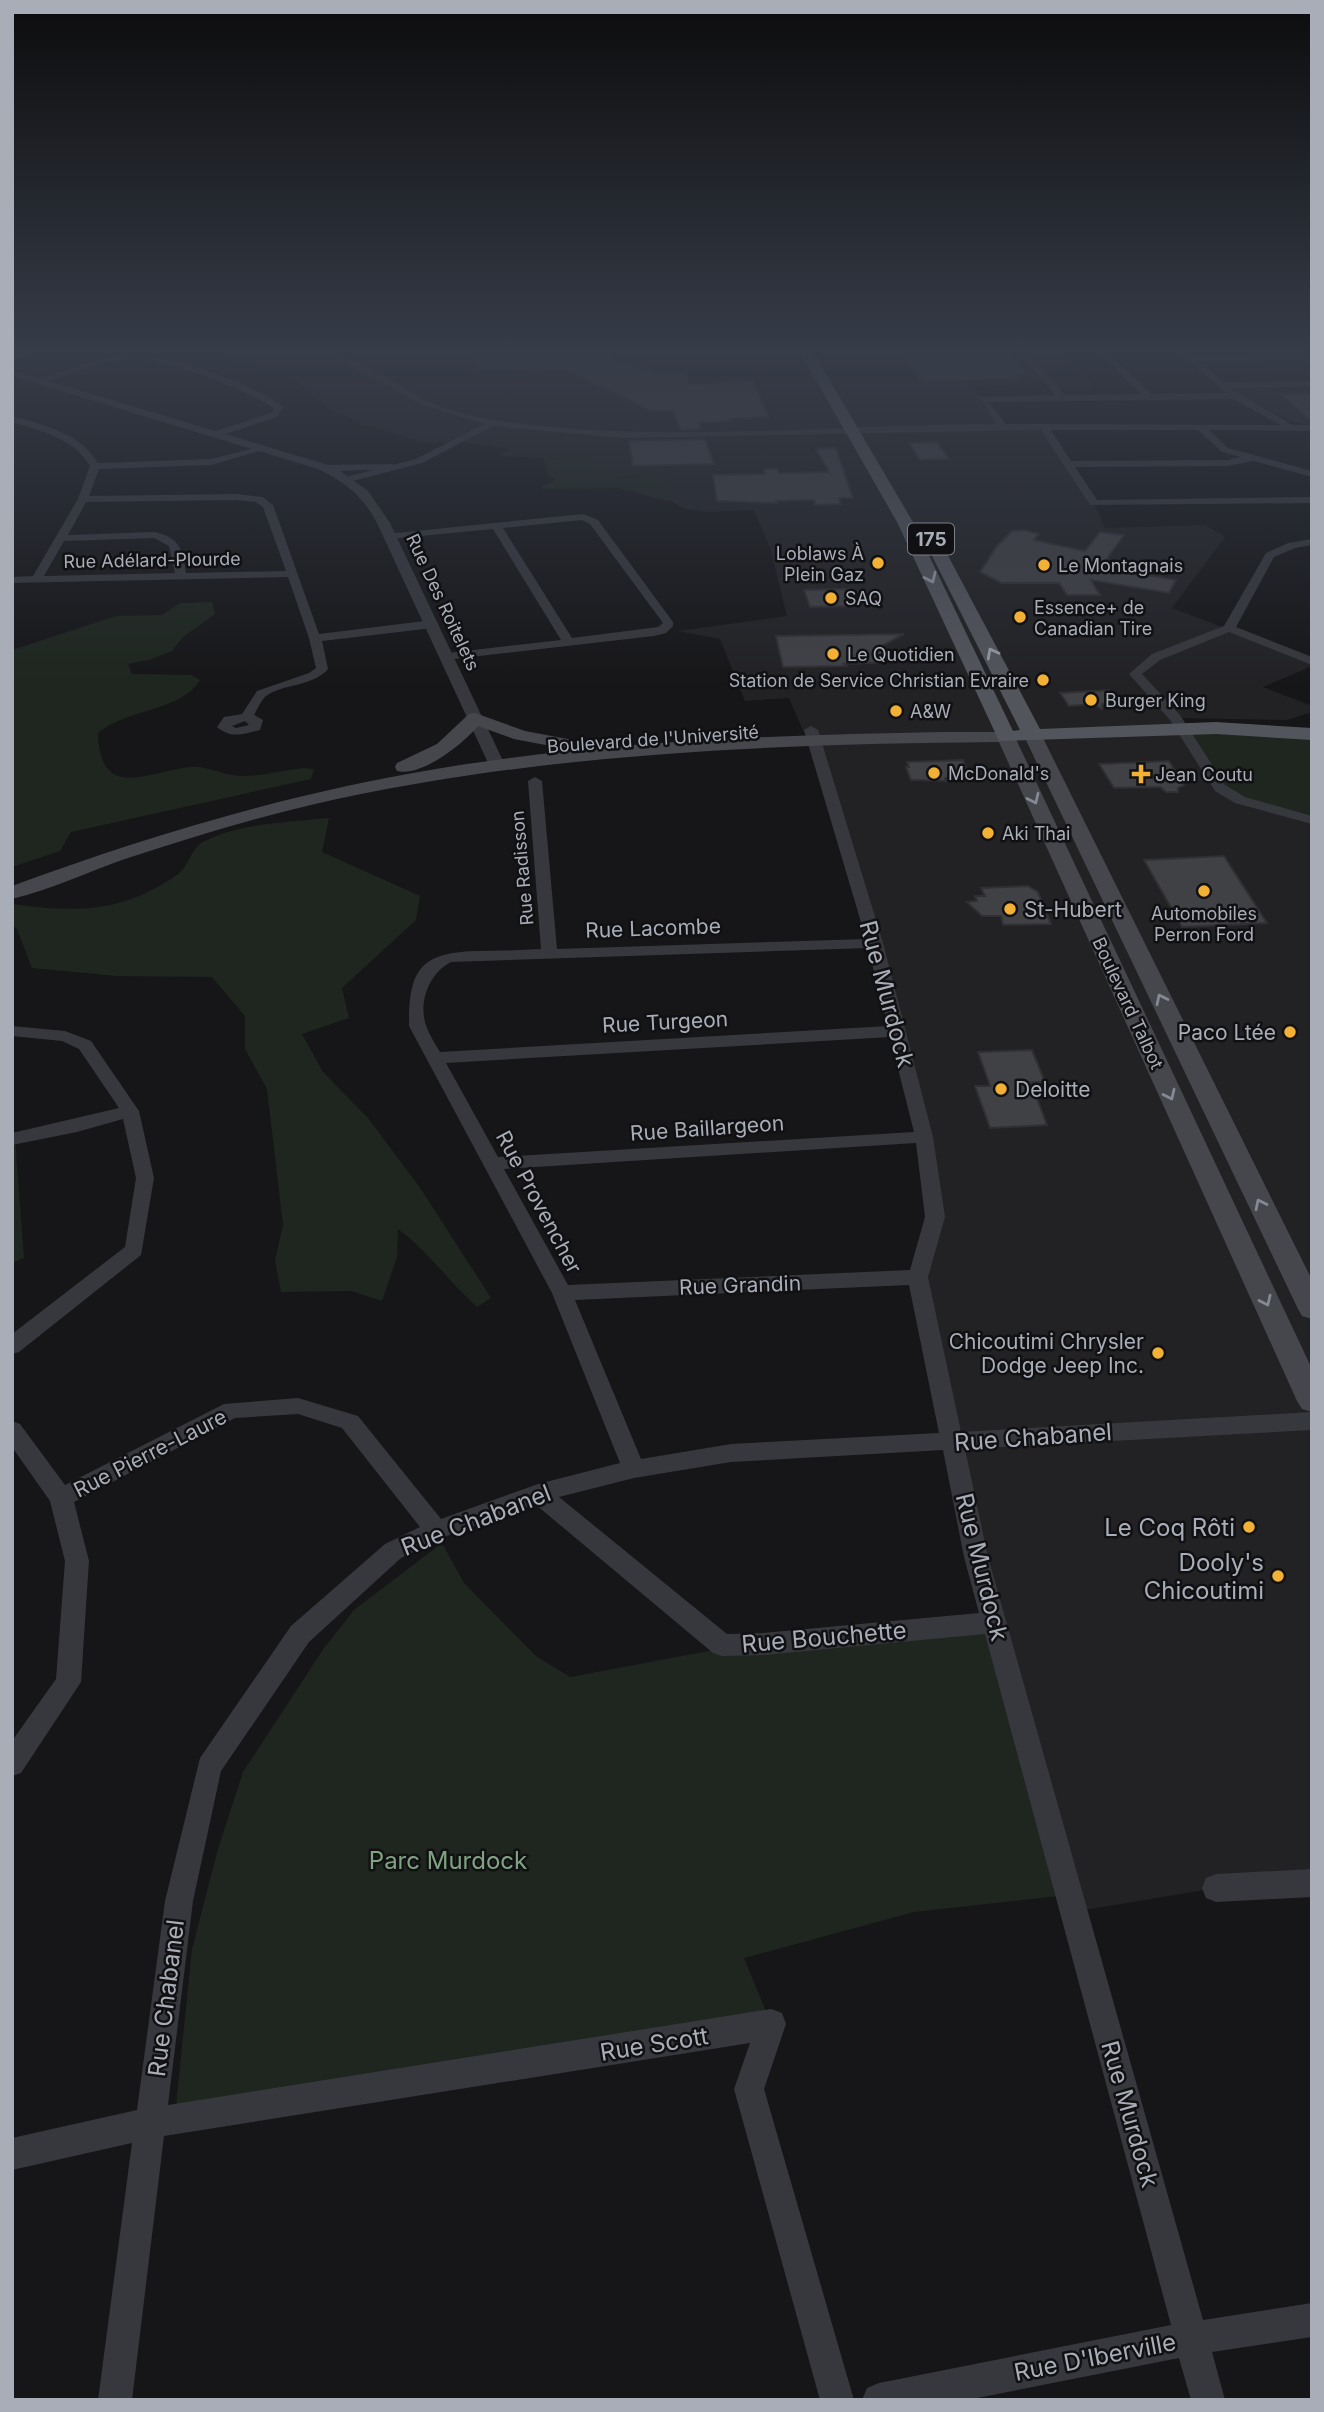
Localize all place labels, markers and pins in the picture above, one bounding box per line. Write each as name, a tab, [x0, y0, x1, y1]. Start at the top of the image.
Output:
place label: Loblaws À Plein Gaz	[776, 542, 864, 585]
marker: Loblaws À Plein Gaz	[870, 555, 886, 571]
place label: Le Montagnais	[1058, 555, 1183, 576]
marker: Le Montagnais	[1036, 557, 1052, 573]
place label: SAQ	[845, 588, 882, 609]
marker: SAQ	[823, 590, 839, 606]
place label: Essence+ de Canadian Tire	[1034, 597, 1152, 639]
marker: Essence+ de Canadian Tire	[1012, 609, 1028, 625]
place label: Le Quotidien	[847, 644, 955, 665]
marker: Le Quotidien	[825, 646, 841, 662]
place label: Station de Service Christian Evraire	[729, 670, 1029, 691]
marker: Station de Service Christian Evraire	[1035, 672, 1051, 688]
place label: Burger King	[1105, 690, 1206, 711]
marker: Burger King	[1083, 692, 1099, 708]
place label: A&W	[910, 701, 951, 722]
marker: A&W	[888, 703, 904, 719]
place label: McDonald's	[948, 763, 1049, 784]
place label: Jean Coutu	[1155, 764, 1253, 785]
marker: McDonald's	[926, 765, 942, 781]
marker: Jean Coutu	[1133, 766, 1149, 782]
place label: Aki Thai	[1002, 823, 1070, 844]
marker: Aki Thai	[980, 825, 996, 841]
marker: Automobiles Perron Ford	[1196, 883, 1212, 899]
place label: St-Hubert	[1024, 897, 1122, 922]
marker: St-Hubert	[1002, 901, 1018, 917]
place label: Automobiles Perron Ford	[1151, 903, 1257, 945]
place label: Paco Ltée	[1178, 1020, 1276, 1045]
marker: Paco Ltée	[1282, 1024, 1298, 1040]
place label: Deloitte	[1015, 1077, 1090, 1102]
marker: Deloitte	[993, 1081, 1009, 1097]
place label: Chicoutimi Chrysler Dodge Jeep Inc.	[949, 1329, 1144, 1378]
marker: Chicoutimi Chrysler Dodge Jeep Inc.	[1150, 1345, 1166, 1361]
place label: Le Coq Rôti	[1104, 1513, 1235, 1542]
marker: Le Coq Rôti	[1241, 1519, 1257, 1535]
place label: Dooly's Chicoutimi	[1144, 1548, 1264, 1605]
marker: Dooly's Chicoutimi	[1270, 1568, 1286, 1584]

